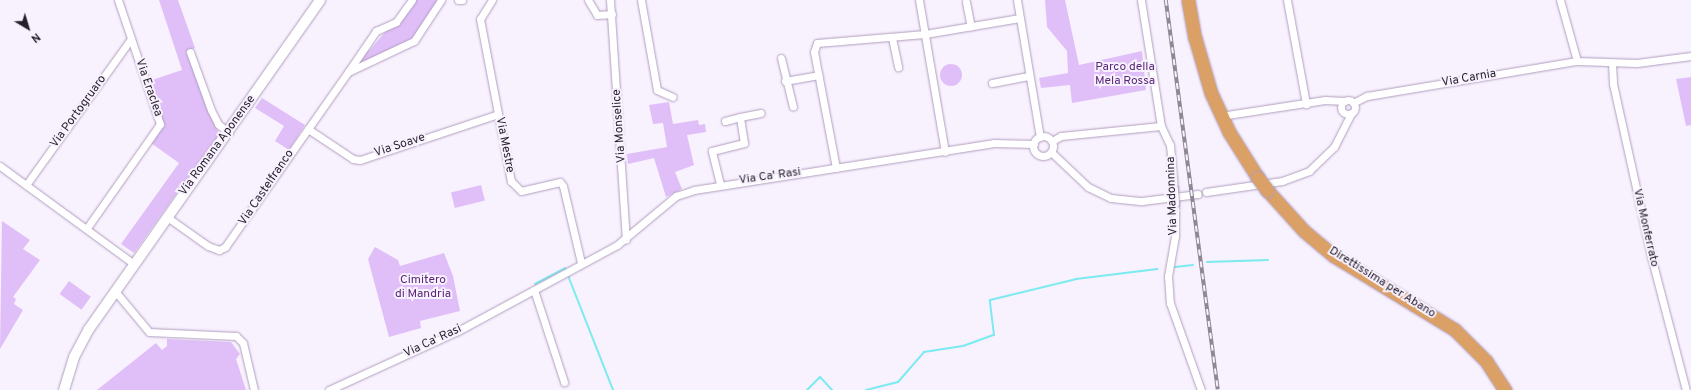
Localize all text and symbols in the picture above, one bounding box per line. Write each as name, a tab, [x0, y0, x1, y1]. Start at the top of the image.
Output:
north arrow	[8, 8, 48, 48]
text: N	[28, 30, 43, 45]
street label: Via Eraclea	[131, 57, 165, 119]
park label: Parco della Mela Rossa	[1095, 61, 1155, 89]
street label: Via Carnia	[1441, 67, 1497, 91]
street label: Via Portogruaro	[48, 73, 110, 151]
street label: Via Monselice	[610, 89, 630, 163]
street label: Via Romana Aponense	[177, 93, 259, 199]
street label: Via Mestre	[492, 116, 516, 174]
street label: Via Soave	[373, 131, 427, 161]
street label: Via Castelfranco	[236, 147, 298, 229]
street label: Via Madonnina	[1164, 156, 1182, 236]
street label: Via Ca' Rasi	[738, 166, 802, 188]
street label: Via Monferrato	[1629, 188, 1661, 268]
street label: Direttissima per Abano	[1326, 244, 1438, 322]
park label: Cimitero di Mandria	[395, 274, 451, 302]
street label: Via Ca' Rasi	[402, 322, 464, 362]

